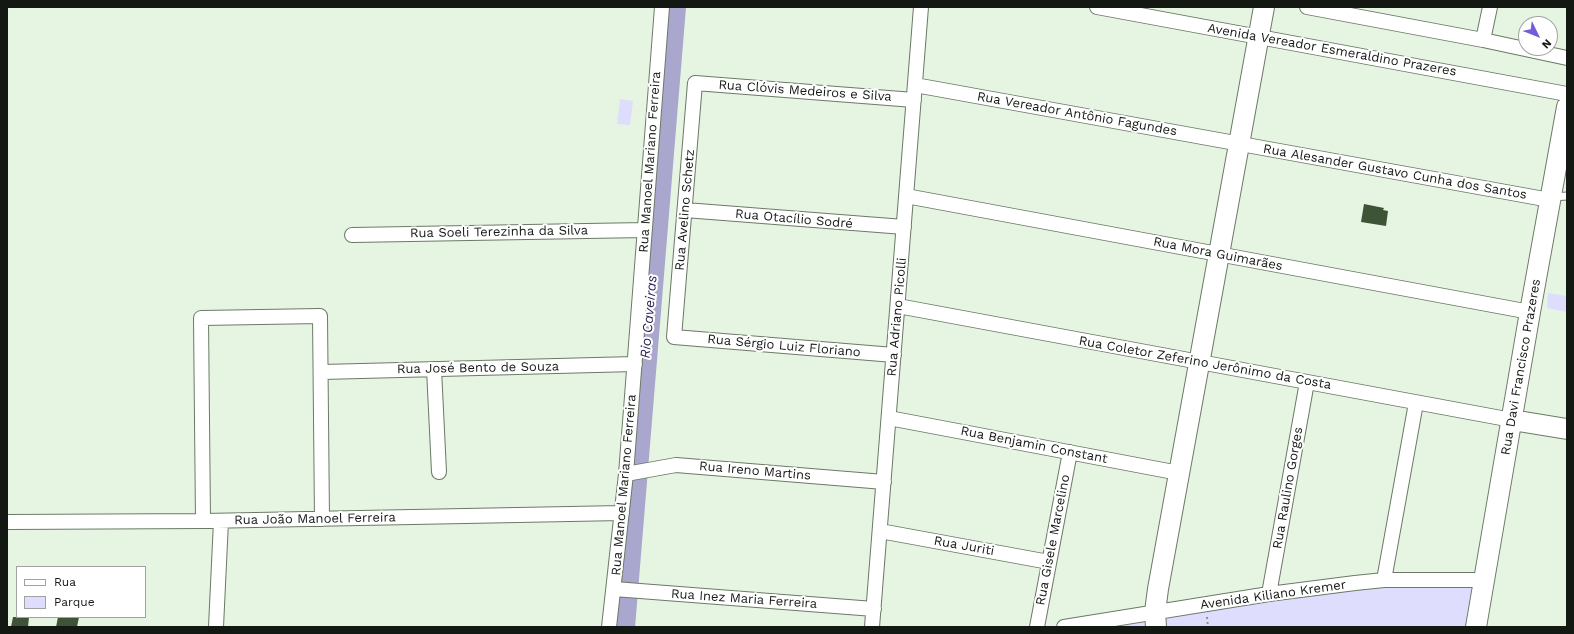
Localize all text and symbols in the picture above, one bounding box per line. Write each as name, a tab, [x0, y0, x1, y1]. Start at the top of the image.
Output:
north arrow	[1518, 16, 1558, 56]
street label: Avenida Vereador Esmeraldino Prazeres	[1206, 20, 1458, 80]
text: N	[1539, 36, 1554, 51]
street label: Rua Manoel Mariano Ferreira	[636, 71, 664, 253]
street label: Rua Clóvis Medeiros e Silva	[718, 77, 892, 105]
street label: Rua Vereador Antônio Fagundes	[976, 89, 1178, 139]
street label: Rua Alesander Gustavo Cunha dos Santos	[1262, 141, 1528, 203]
street label: Rua Avelino Schetz	[672, 149, 698, 271]
street label: Rua Otacílio Sodré	[734, 206, 854, 232]
street label: Rua Soeli Terezinha da Silva	[410, 223, 588, 241]
street label: Rua Mora Guimarães	[1152, 234, 1284, 274]
street label: Rua Adriano Picolli	[884, 257, 910, 377]
water label: Rio Caveiras	[637, 275, 661, 359]
street label: Rua Davi Francisco Prazeres	[1498, 278, 1544, 456]
street label: Rua Sérgio Luiz Floriano	[707, 332, 861, 360]
street label: Rua Coletor Zeferino Jerônimo da Costa	[1078, 333, 1332, 393]
street label: Rua José Bento de Souza	[397, 359, 559, 377]
street label: Rua Manoel Mariano Ferreira	[608, 394, 640, 576]
street label: Rua Benjamin Constant	[959, 423, 1109, 467]
street label: Rua Raulino Gorges	[1270, 426, 1306, 550]
street label: Rua Ireno Martins	[698, 458, 812, 484]
street label: Rua Gisele Marcelino	[1033, 473, 1073, 607]
street label: Rua João Manoel Ferreira	[234, 510, 396, 528]
street label: Rua Juriti	[932, 533, 996, 559]
legend	[16, 566, 146, 618]
text: Rua	[54, 575, 76, 589]
street label: Avenida Kiliano Kremer	[1199, 577, 1347, 613]
street label: Rua Inez Maria Ferreira	[670, 586, 818, 612]
text: Parque	[54, 595, 95, 609]

